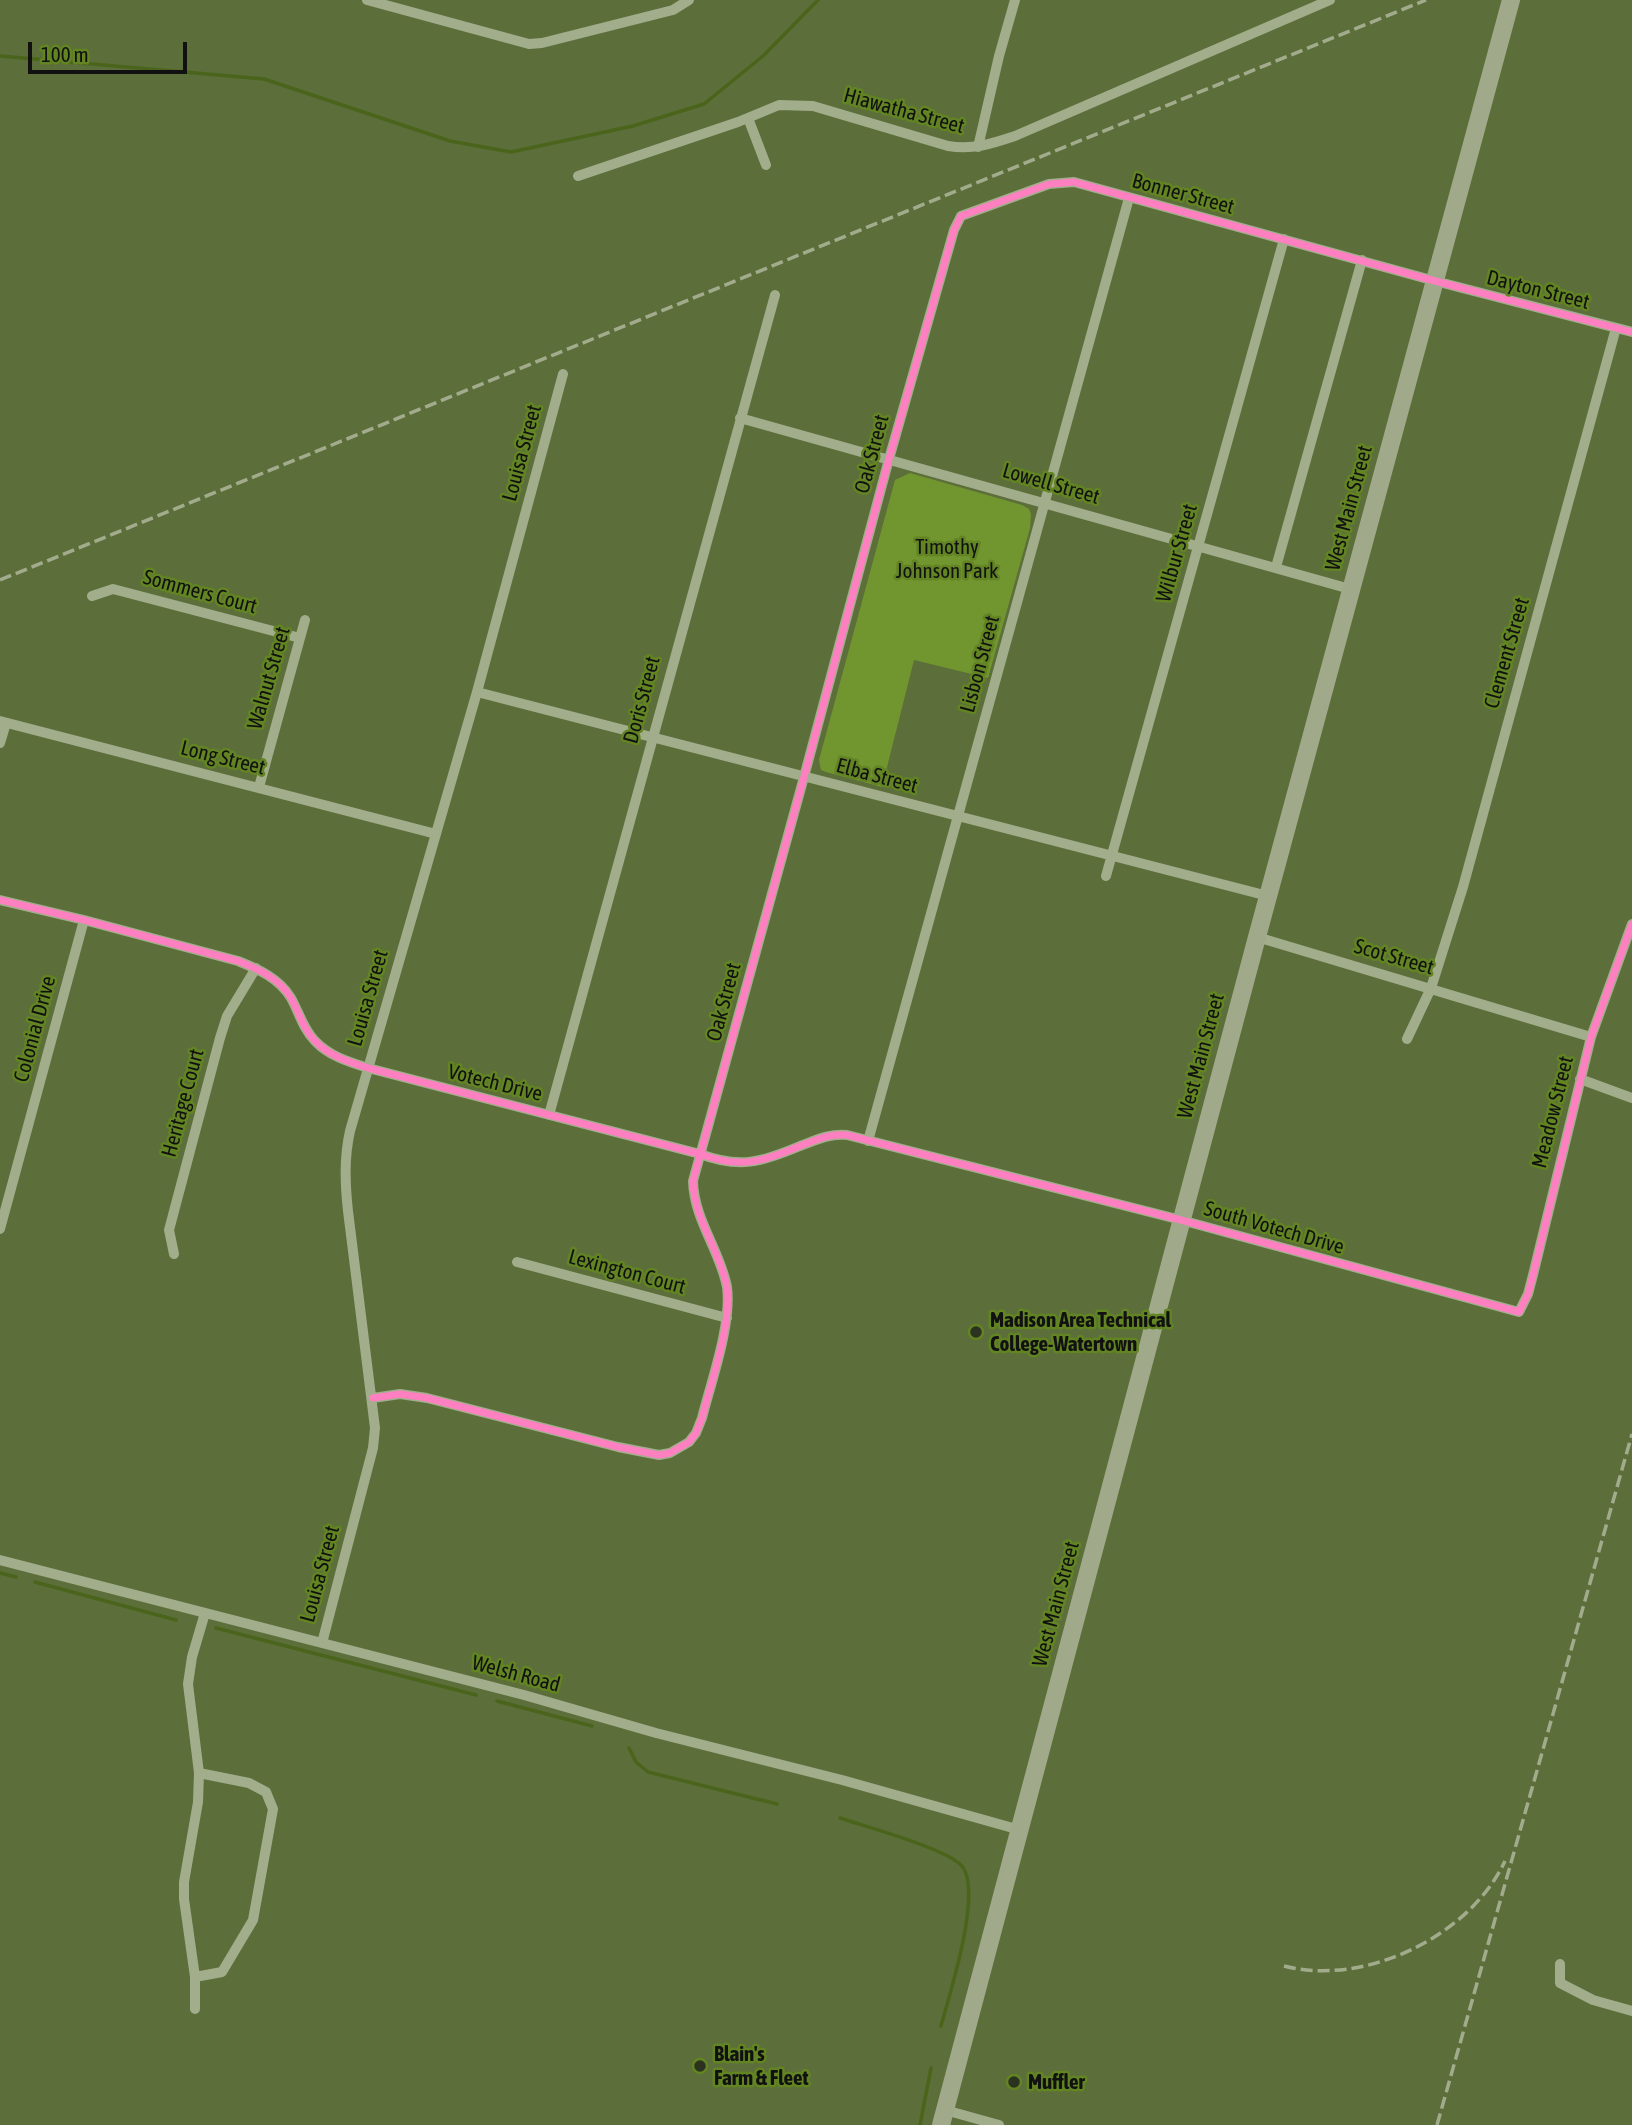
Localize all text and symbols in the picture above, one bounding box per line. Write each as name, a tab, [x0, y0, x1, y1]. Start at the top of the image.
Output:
scale bar	[32, 28, 191, 72]
text: 100 m	[41, 42, 89, 66]
street label: Hiawatha Street	[841, 83, 967, 139]
street label: Bonner Street	[1129, 168, 1237, 220]
street label: Dayton Street	[1484, 265, 1592, 315]
street label: Louisa Street	[497, 402, 547, 504]
street label: Oak Street	[849, 412, 895, 496]
street label: West Main Street	[1320, 443, 1378, 573]
street label: Lowell Street	[1000, 458, 1102, 510]
street label: Wilbur Street	[1151, 501, 1203, 605]
park label: Timothy Johnson Park	[896, 534, 998, 584]
street label: Sommers Court	[141, 565, 259, 619]
street label: Clement Street	[1479, 595, 1535, 711]
street label: Lisbon Street	[955, 613, 1005, 715]
street label: Walnut Street	[242, 624, 296, 732]
street label: Doris Street	[618, 654, 666, 746]
street label: Long Street	[178, 735, 268, 781]
street label: Elba Street	[834, 753, 920, 799]
street label: Scot Street	[1351, 934, 1437, 980]
street label: Louisa Street	[342, 947, 394, 1049]
street label: Oak Street	[701, 960, 747, 1044]
street label: Colonial Drive	[9, 973, 61, 1085]
street label: West Main Street	[1172, 991, 1230, 1121]
street label: Heritage Court	[156, 1046, 210, 1160]
street label: Meadow Street	[1527, 1053, 1579, 1171]
street label: Votech Drive	[445, 1059, 545, 1107]
street label: South Votech Drive	[1201, 1196, 1347, 1260]
street label: Lexington Court	[566, 1244, 688, 1300]
place label: Madison Area Technical College-Watertown	[990, 1307, 1171, 1357]
marker: Madison Area Technical College-Watertown	[968, 1324, 984, 1340]
street label: Louisa Street	[295, 1523, 345, 1625]
street label: West Main Street	[1027, 1539, 1085, 1669]
street label: Welsh Road	[469, 1650, 563, 1698]
place label: Blain's Farm & Fleet	[714, 2041, 809, 2091]
marker: Blain's Farm & Fleet	[692, 2058, 708, 2074]
place label: Muffler	[1028, 2069, 1085, 2095]
marker: Muffler	[1006, 2074, 1022, 2090]

